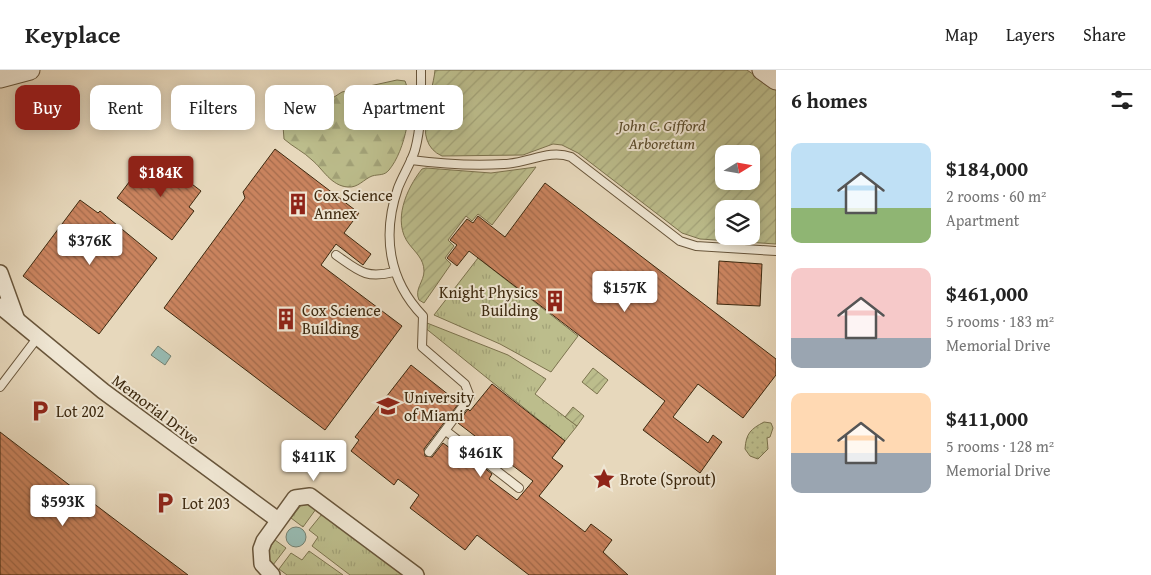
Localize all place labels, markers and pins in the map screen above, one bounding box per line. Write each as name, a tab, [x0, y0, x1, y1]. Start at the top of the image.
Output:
pin: $184K	[126, 156, 196, 198]
place label: Cox Science Annex	[314, 183, 393, 225]
building icon: Cox Science Annex	[285, 191, 311, 217]
pin: $376K	[55, 224, 125, 266]
pin: $157K	[590, 270, 660, 313]
place label: Knight Physics Building	[439, 280, 538, 322]
building icon: Knight Physics Building	[542, 288, 568, 314]
place label: Cox Science Building	[302, 298, 381, 340]
building icon: Cox Science Building	[273, 306, 299, 332]
place label: University of Miami	[404, 385, 474, 427]
school or university icon: University of Miami	[375, 393, 401, 419]
parking icon: Lot 202	[27, 398, 53, 424]
place label: Lot 202	[56, 399, 104, 423]
pin: $461K	[446, 436, 516, 478]
pin: $411K	[279, 440, 349, 482]
place icon: Brote (Sprout)	[591, 466, 617, 492]
place label: Brote (Sprout)	[620, 467, 716, 491]
pin: $593K	[28, 484, 98, 527]
parking icon: Lot 203	[152, 490, 178, 516]
place label: Lot 203	[182, 491, 230, 515]

